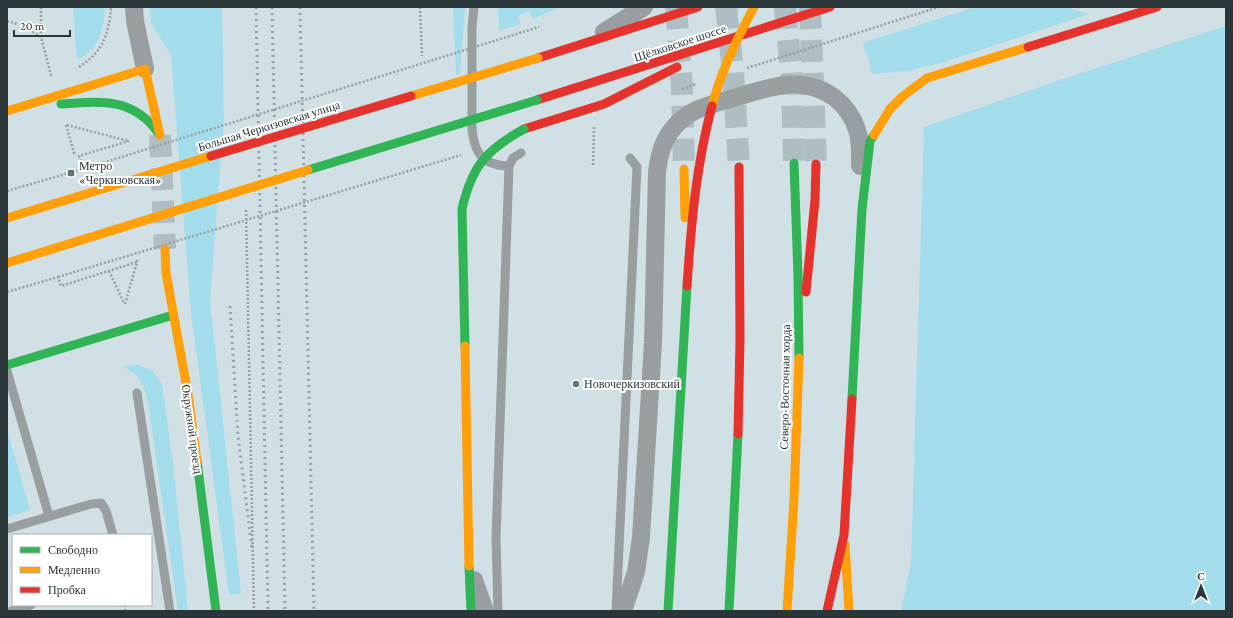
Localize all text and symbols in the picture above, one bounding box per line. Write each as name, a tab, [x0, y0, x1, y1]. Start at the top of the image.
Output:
scale bar	[14, 12, 70, 38]
text: 20 m	[20, 19, 45, 33]
street label: Щёлковское шоссе	[632, 21, 728, 65]
street label: Большая Черкизовская улица	[196, 97, 342, 154]
place label: Метро «Черкизовская»	[79, 159, 162, 187]
marker: Метро «Черкизовская»	[66, 168, 76, 178]
street label: Северо-Восточная хорда	[777, 323, 793, 450]
place label: Новочеркизовский	[584, 377, 680, 391]
marker: Новочеркизовский	[571, 379, 581, 389]
street label: Окружной проезд	[179, 383, 205, 475]
legend	[12, 534, 152, 606]
text: Свободно	[48, 543, 98, 557]
text: Медленно	[48, 563, 100, 577]
north arrow	[1181, 566, 1221, 606]
text: С	[1197, 570, 1205, 582]
text: Пробка	[48, 583, 86, 597]

